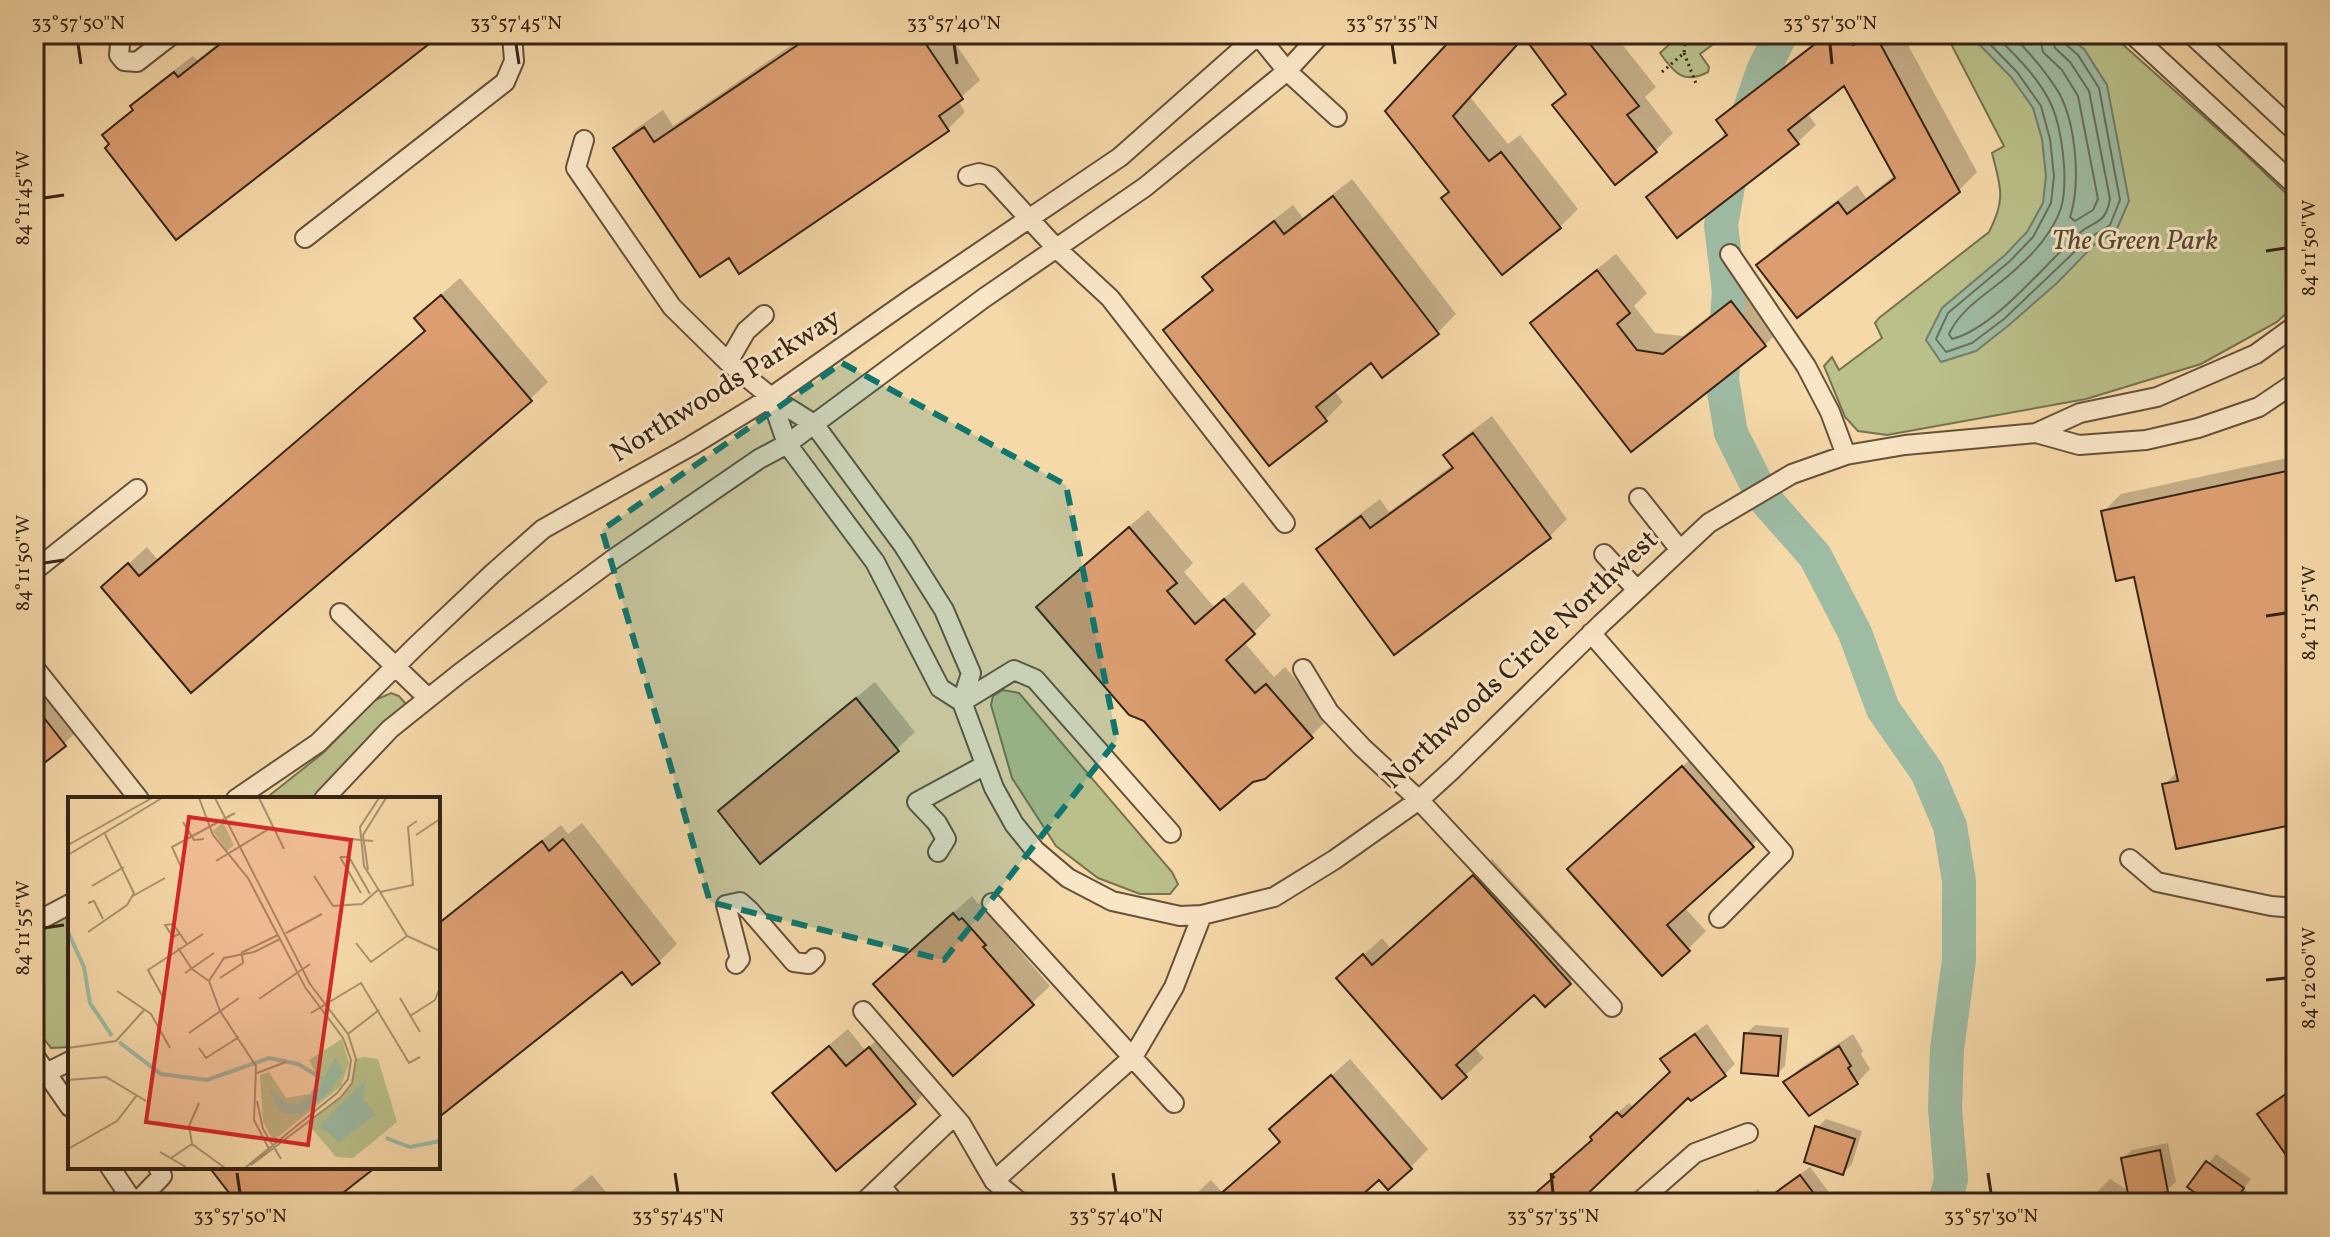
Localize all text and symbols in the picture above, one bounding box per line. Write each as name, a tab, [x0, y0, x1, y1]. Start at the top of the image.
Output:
text: 33°57'50"N	[31, 10, 125, 38]
text: 33°57'45"N	[470, 10, 562, 38]
text: 33°57'40"N	[907, 10, 1001, 38]
text: 33°57'35"N	[1346, 10, 1439, 38]
text: 33°57'30"N	[1783, 10, 1877, 38]
text: 84°11'45"W	[10, 150, 38, 246]
text: 84°11'50"W	[2296, 200, 2324, 296]
park label: The Green Park	[2052, 222, 2218, 261]
street label: Northwoods Parkway	[604, 299, 848, 473]
text: 84°11'50"W	[10, 515, 38, 611]
street label: Northwoods Circle Northwest	[1375, 522, 1667, 798]
text: 84°11'55"W	[2296, 565, 2324, 661]
inset map	[68, 797, 440, 1169]
text: 84°11'55"W	[10, 880, 38, 976]
text: 84°12'00"W	[2296, 927, 2324, 1029]
text: 33°57'50"N	[193, 1203, 287, 1231]
text: 33°57'45"N	[632, 1203, 724, 1231]
text: 33°57'40"N	[1069, 1203, 1163, 1231]
text: 33°57'35"N	[1507, 1203, 1600, 1231]
text: 33°57'30"N	[1944, 1203, 2038, 1231]

